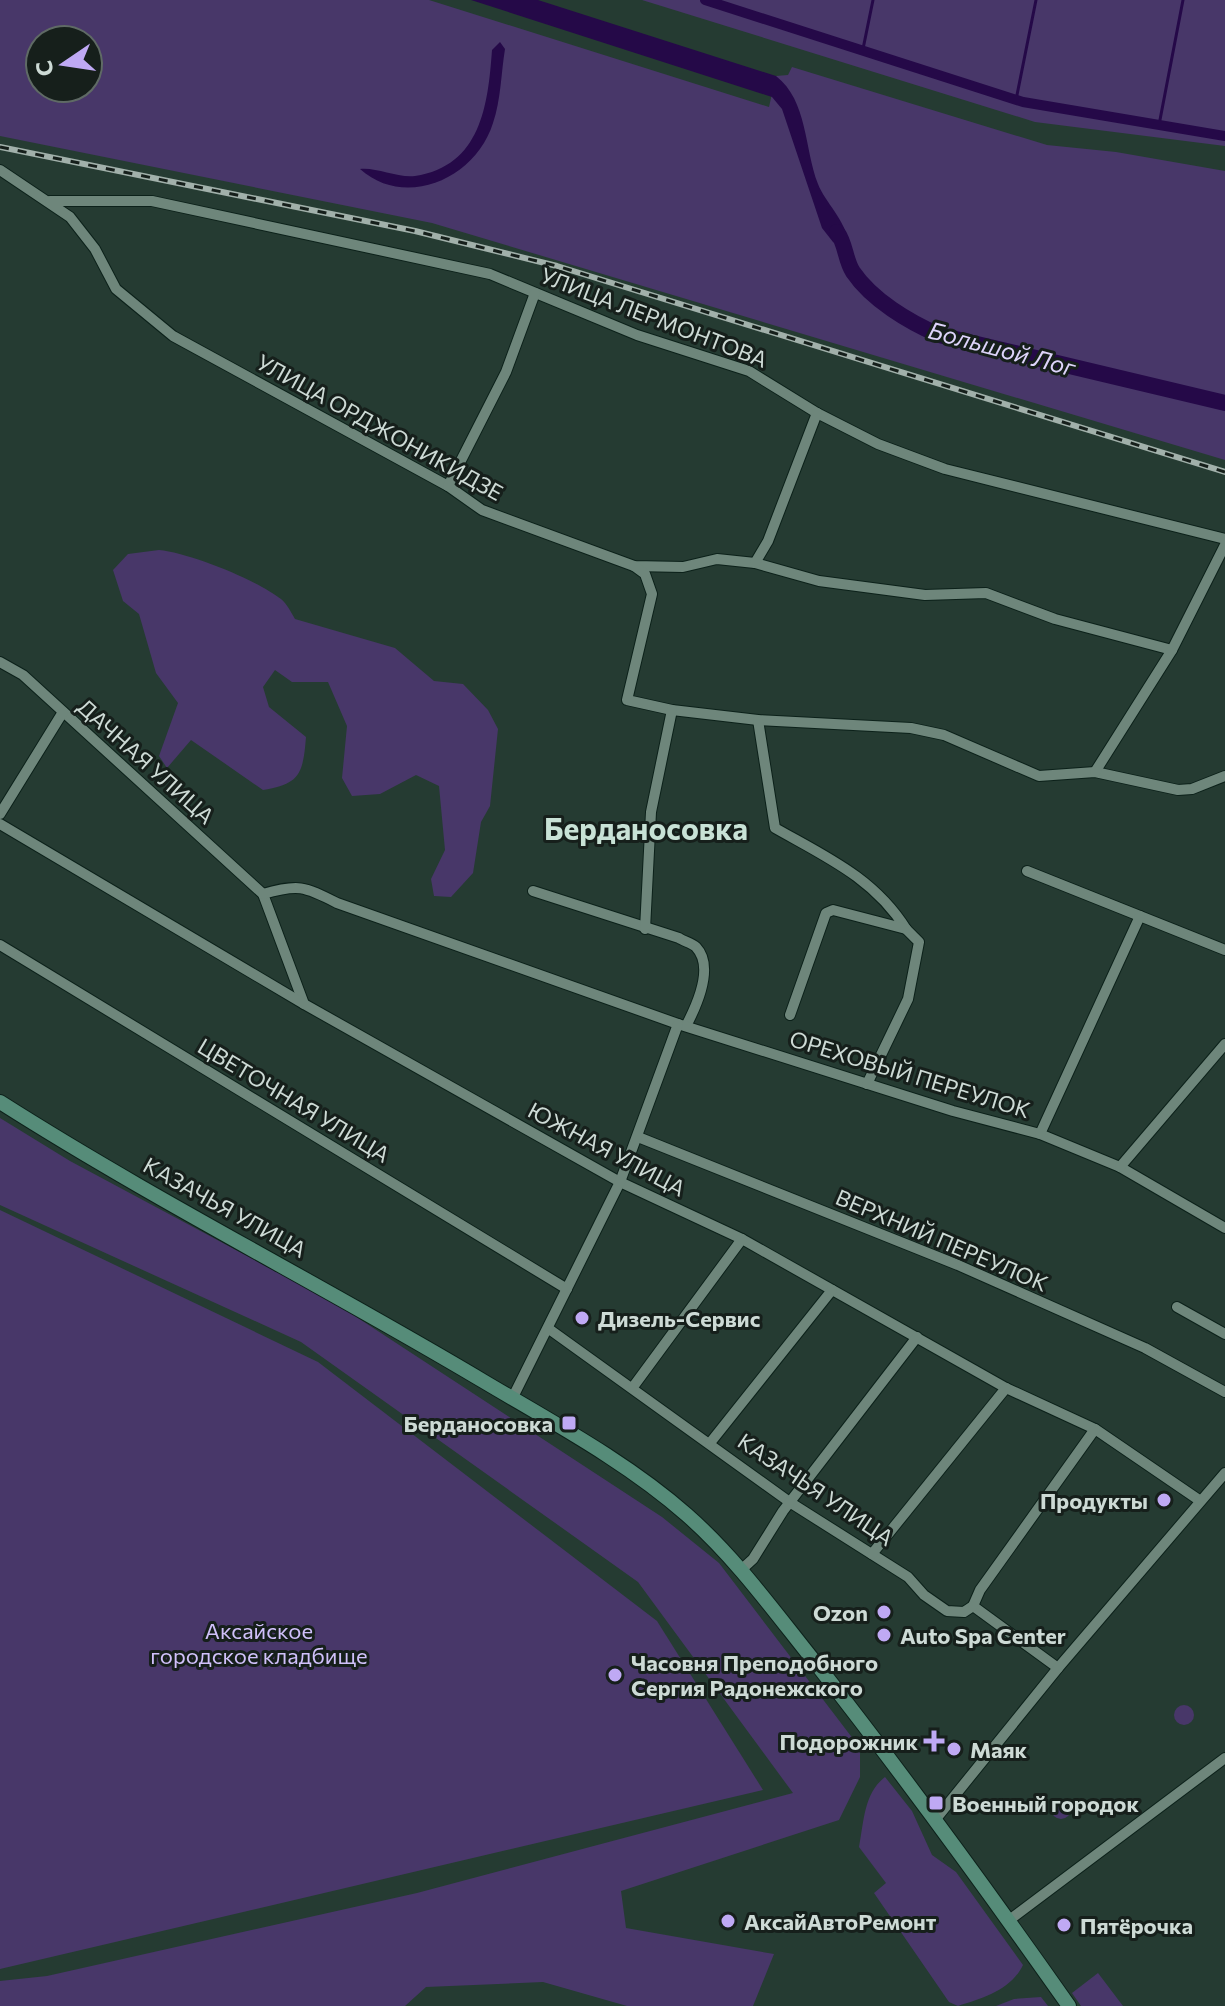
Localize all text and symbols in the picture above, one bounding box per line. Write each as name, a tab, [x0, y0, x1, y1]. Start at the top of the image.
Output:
north arrow	[24, 24, 104, 104]
text: С	[29, 58, 59, 79]
street label: УЛИЦА ЛЕРМОНТОВА	[537, 261, 771, 373]
water label: Большой Лог	[925, 314, 1080, 382]
street label: УЛИЦА ОРДЖОНИКИДЗЕ	[252, 348, 508, 506]
street label: ДАЧНАЯ УЛИЦА	[72, 693, 220, 829]
district label: Берданосовка	[544, 809, 748, 846]
street label: ОРЕХОВЫЙ ПЕРЕУЛОК	[786, 1025, 1034, 1124]
street label: ЦВЕТОЧНАЯ УЛИЦА	[193, 1032, 395, 1168]
street label: ЮЖНАЯ УЛИЦА	[524, 1096, 690, 1202]
street label: КАЗАЧЬЯ УЛИЦА	[139, 1151, 311, 1263]
street label: ВЕРХНИЙ ПЕРЕУЛОК	[832, 1183, 1052, 1297]
place label: Дизель-Сервис	[598, 1305, 760, 1332]
marker: Дизель-Сервис	[573, 1309, 591, 1327]
place label: Берданосовка	[403, 1410, 553, 1437]
marker: Берданосовка	[560, 1414, 578, 1432]
street label: КАЗАЧЬЯ УЛИЦА	[733, 1427, 899, 1551]
place label: Продукты	[1040, 1487, 1148, 1514]
marker: Продукты	[1155, 1491, 1173, 1509]
place label: Ozon	[813, 1599, 868, 1626]
marker: Ozon	[875, 1603, 893, 1621]
park label: Аксайское городское кладбище	[150, 1617, 368, 1669]
place label: Auto Spa Center	[900, 1622, 1066, 1649]
marker: Auto Spa Center	[875, 1626, 893, 1644]
place label: Часовня Преподобного Сергия Радонежского	[631, 1649, 878, 1701]
marker: Часовня Преподобного Сергия Радонежского	[606, 1666, 624, 1684]
place label: Подорожник	[780, 1728, 918, 1755]
marker: Подорожник	[925, 1732, 943, 1750]
place label: Маяк	[970, 1736, 1028, 1763]
marker: Маяк	[945, 1740, 963, 1758]
place label: Военный городок	[952, 1790, 1139, 1817]
marker: Военный городок	[927, 1794, 945, 1812]
place label: АксайАвтоРемонт	[744, 1908, 937, 1935]
marker: АксайАвтоРемонт	[719, 1912, 737, 1930]
place label: Пятёрочка	[1080, 1912, 1193, 1939]
marker: Пятёрочка	[1055, 1916, 1073, 1934]

